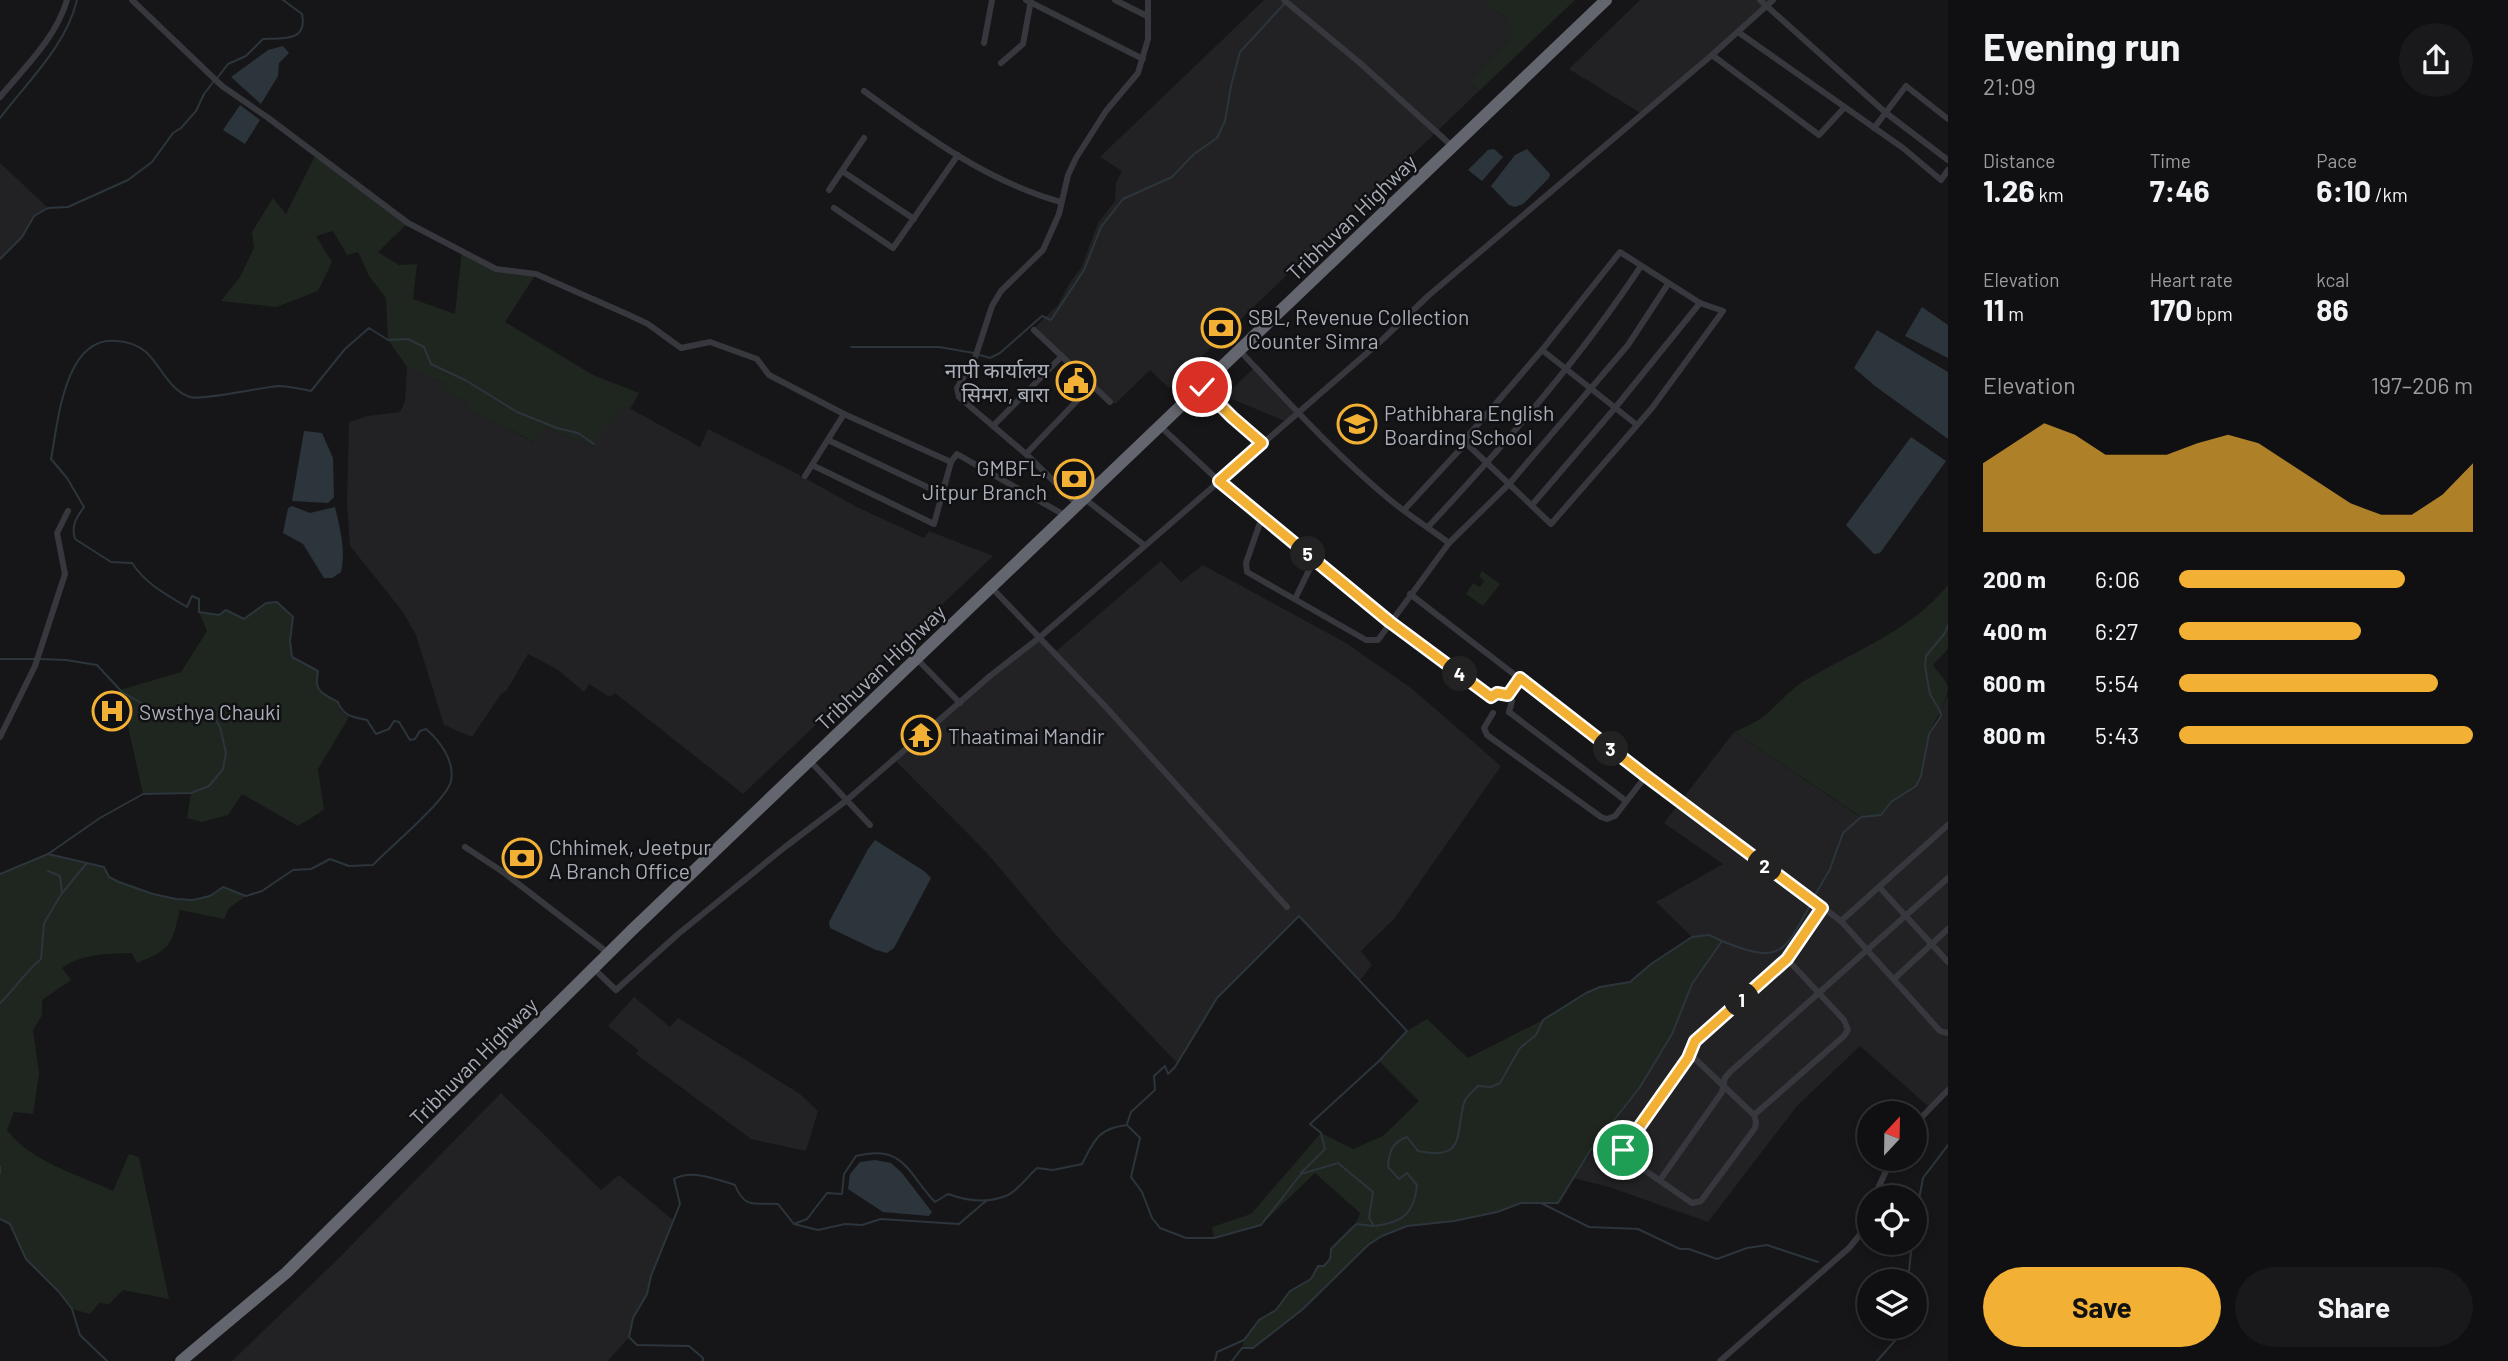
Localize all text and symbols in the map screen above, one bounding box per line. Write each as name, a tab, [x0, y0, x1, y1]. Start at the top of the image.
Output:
text: Evening run	[1983, 23, 2181, 69]
button: share	[2399, 23, 2473, 97]
text: 21:09	[1983, 72, 2036, 100]
street label: Tribhuvan Highway	[1281, 149, 1421, 285]
text: Distance	[1983, 149, 2055, 172]
text: Time	[2150, 149, 2191, 172]
text: Pace	[2316, 149, 2357, 172]
text: 1.26	[1983, 172, 2035, 208]
text: 7:46	[2150, 172, 2210, 208]
text: 6:10	[2316, 172, 2371, 208]
text: km	[2035, 183, 2064, 206]
text: /km	[2371, 183, 2408, 206]
text: Elevation	[1983, 268, 2060, 291]
text: Heart rate	[2150, 268, 2233, 291]
text: kcal	[2316, 268, 2349, 291]
text: 11	[1983, 291, 2004, 327]
text: 170	[2150, 291, 2192, 327]
text: 86	[2316, 291, 2349, 327]
text: m	[2004, 302, 2024, 325]
text: bpm	[2192, 302, 2233, 325]
place label: SBL, Revenue Collection Counter Simra	[1248, 304, 1469, 353]
bank icon: SBL, Revenue Collection Counter Simra	[1200, 307, 1242, 349]
place label: नापी कार्यालय सिमरा, बारा	[945, 357, 1050, 406]
pin	[1172, 357, 1232, 417]
public building icon: नापी कार्यालय सिमरा, बारा	[1055, 360, 1097, 402]
icon: check	[1183, 368, 1221, 406]
text: Elevation	[1983, 371, 2076, 399]
text: 197–206 m	[2371, 371, 2473, 399]
place label: Pathibhara English Boarding School	[1384, 400, 1554, 449]
school or university icon: Pathibhara English Boarding School	[1336, 403, 1378, 445]
place label: GMBFL, Jitpur Branch	[922, 455, 1047, 504]
bank icon: GMBFL, Jitpur Branch	[1053, 458, 1095, 500]
pin: 5	[1290, 536, 1326, 572]
text: 5	[1302, 542, 1313, 565]
text: 200 m	[1983, 565, 2046, 593]
text: 6:06	[2095, 565, 2139, 593]
street label: Tribhuvan Highway	[810, 599, 950, 735]
text: 400 m	[1983, 617, 2047, 645]
text: 6:27	[2095, 617, 2138, 645]
pin: 4	[1442, 656, 1478, 692]
text: 4	[1454, 662, 1465, 685]
text: 600 m	[1983, 669, 2045, 697]
text: 5:54	[2095, 669, 2139, 697]
hospital icon: Swsthya Chauki	[91, 690, 133, 732]
place label: Swsthya Chauki	[139, 699, 281, 724]
temple icon: Thaatimai Mandir	[900, 714, 942, 756]
text: 800 m	[1983, 721, 2045, 749]
text: 5:43	[2095, 721, 2139, 749]
place label: Thaatimai Mandir	[948, 723, 1105, 748]
pin: 3	[1594, 732, 1628, 766]
text: 3	[1605, 737, 1616, 760]
place label: Chhimek, Jeetpur A Branch Office	[549, 834, 711, 883]
bank icon: Chhimek, Jeetpur A Branch Office	[501, 837, 543, 879]
pin: 2	[1748, 848, 1782, 884]
text: 2	[1759, 854, 1770, 877]
pin: 1	[1724, 982, 1760, 1018]
text: 1	[1738, 988, 1745, 1011]
street label: Tribhuvan Highway	[404, 992, 542, 1130]
north arrow	[1857, 1101, 1927, 1171]
map controls	[1857, 1101, 1927, 1339]
pin	[1593, 1120, 1653, 1180]
icon: arrive	[1604, 1131, 1642, 1169]
button: locate	[1857, 1185, 1927, 1255]
button: Save	[1983, 1267, 2221, 1347]
button: Share	[2235, 1267, 2473, 1347]
button: layers	[1857, 1269, 1927, 1339]

